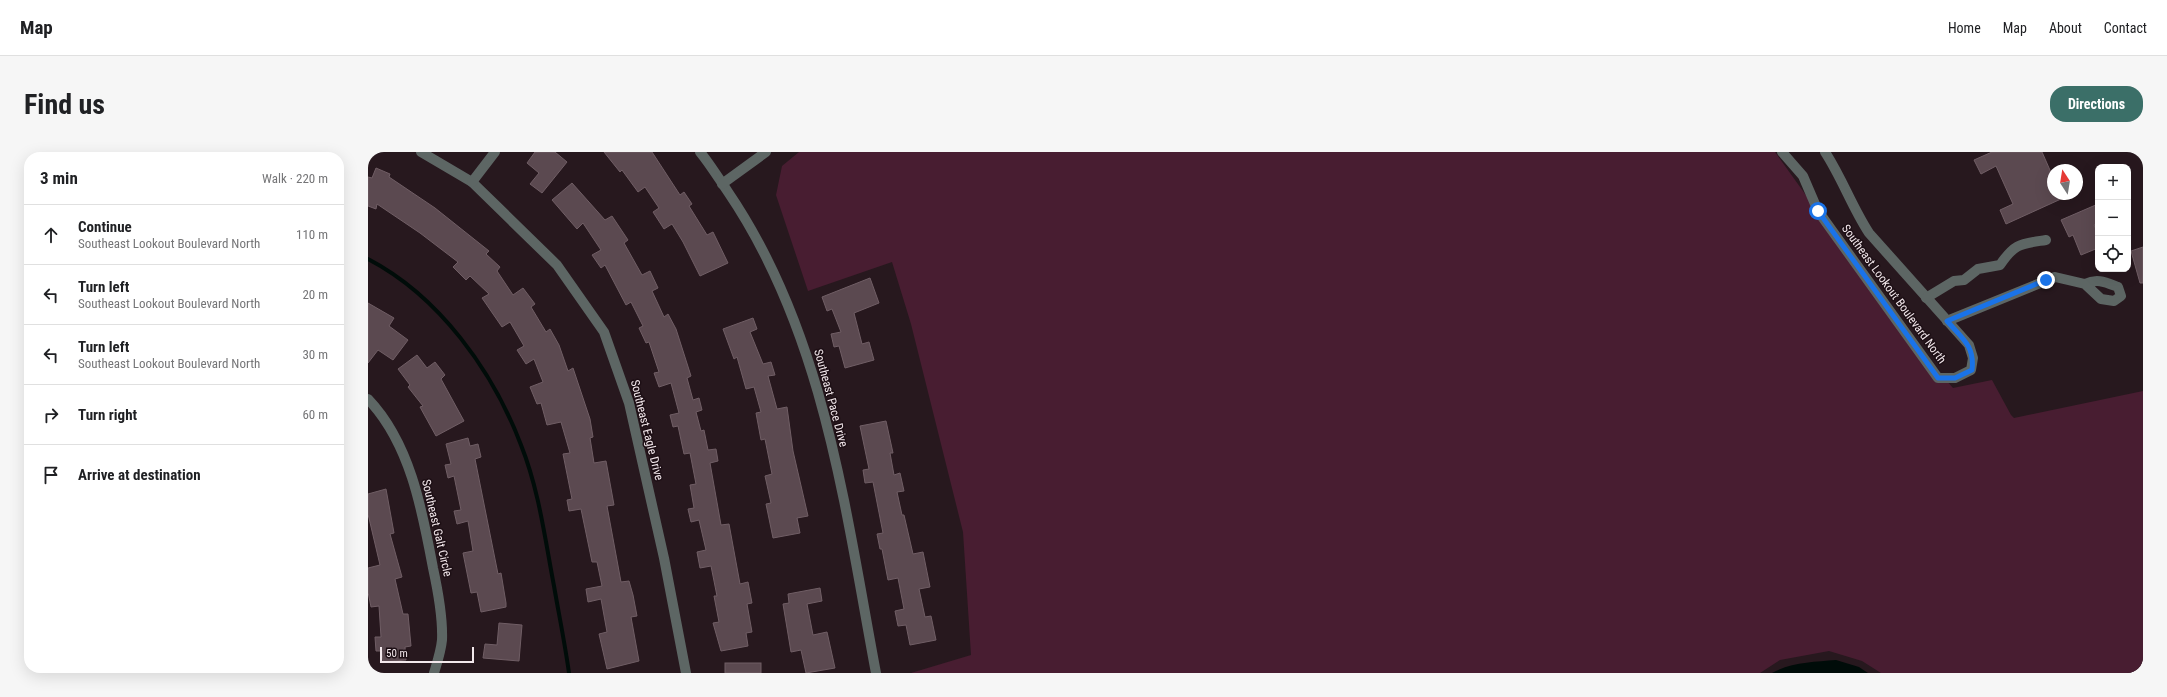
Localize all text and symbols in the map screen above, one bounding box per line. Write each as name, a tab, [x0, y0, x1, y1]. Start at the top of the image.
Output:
text: Map	[20, 16, 53, 39]
text: Home	[1948, 20, 1981, 36]
text: Map	[2003, 20, 2027, 36]
text: About	[2049, 20, 2082, 36]
text: Contact	[2104, 20, 2147, 36]
button: Directions	[2050, 86, 2143, 122]
text: Find us	[24, 88, 105, 121]
north arrow	[2047, 164, 2083, 200]
map controls	[2095, 164, 2131, 272]
button: +	[2095, 164, 2131, 200]
text: 3 min	[40, 168, 78, 188]
text: Walk · 220 m	[262, 171, 328, 186]
button: −	[2095, 200, 2131, 236]
route start	[1809, 202, 1827, 220]
text: Continue	[78, 218, 132, 236]
street label: Southeast Lookout Boulevard North	[1839, 222, 1949, 366]
icon: ahead	[40, 224, 62, 246]
text: 110 m	[296, 227, 328, 242]
text: Southeast Lookout Boulevard North	[78, 236, 260, 251]
button: locate	[2095, 236, 2131, 272]
route end	[2037, 271, 2055, 289]
text: Turn left	[78, 278, 129, 296]
icon: left	[40, 284, 62, 306]
text: 20 m	[302, 287, 328, 302]
text: Southeast Lookout Boulevard North	[78, 296, 260, 311]
text: Turn left	[78, 338, 129, 356]
icon: left	[40, 344, 62, 366]
text: 30 m	[302, 347, 328, 362]
street label: Southeast Pace Drive	[811, 348, 851, 449]
text: Southeast Lookout Boulevard North	[78, 356, 260, 371]
street label: Southeast Eagle Drive	[628, 378, 666, 482]
icon: right	[40, 404, 62, 426]
text: Turn right	[78, 406, 137, 424]
text: 60 m	[302, 407, 328, 422]
icon: arrive	[40, 464, 62, 486]
text: Arrive at destination	[78, 466, 201, 484]
street label: Southeast Galt Circle	[419, 478, 455, 578]
scale bar	[380, 645, 474, 664]
text: 50 m	[386, 647, 408, 660]

